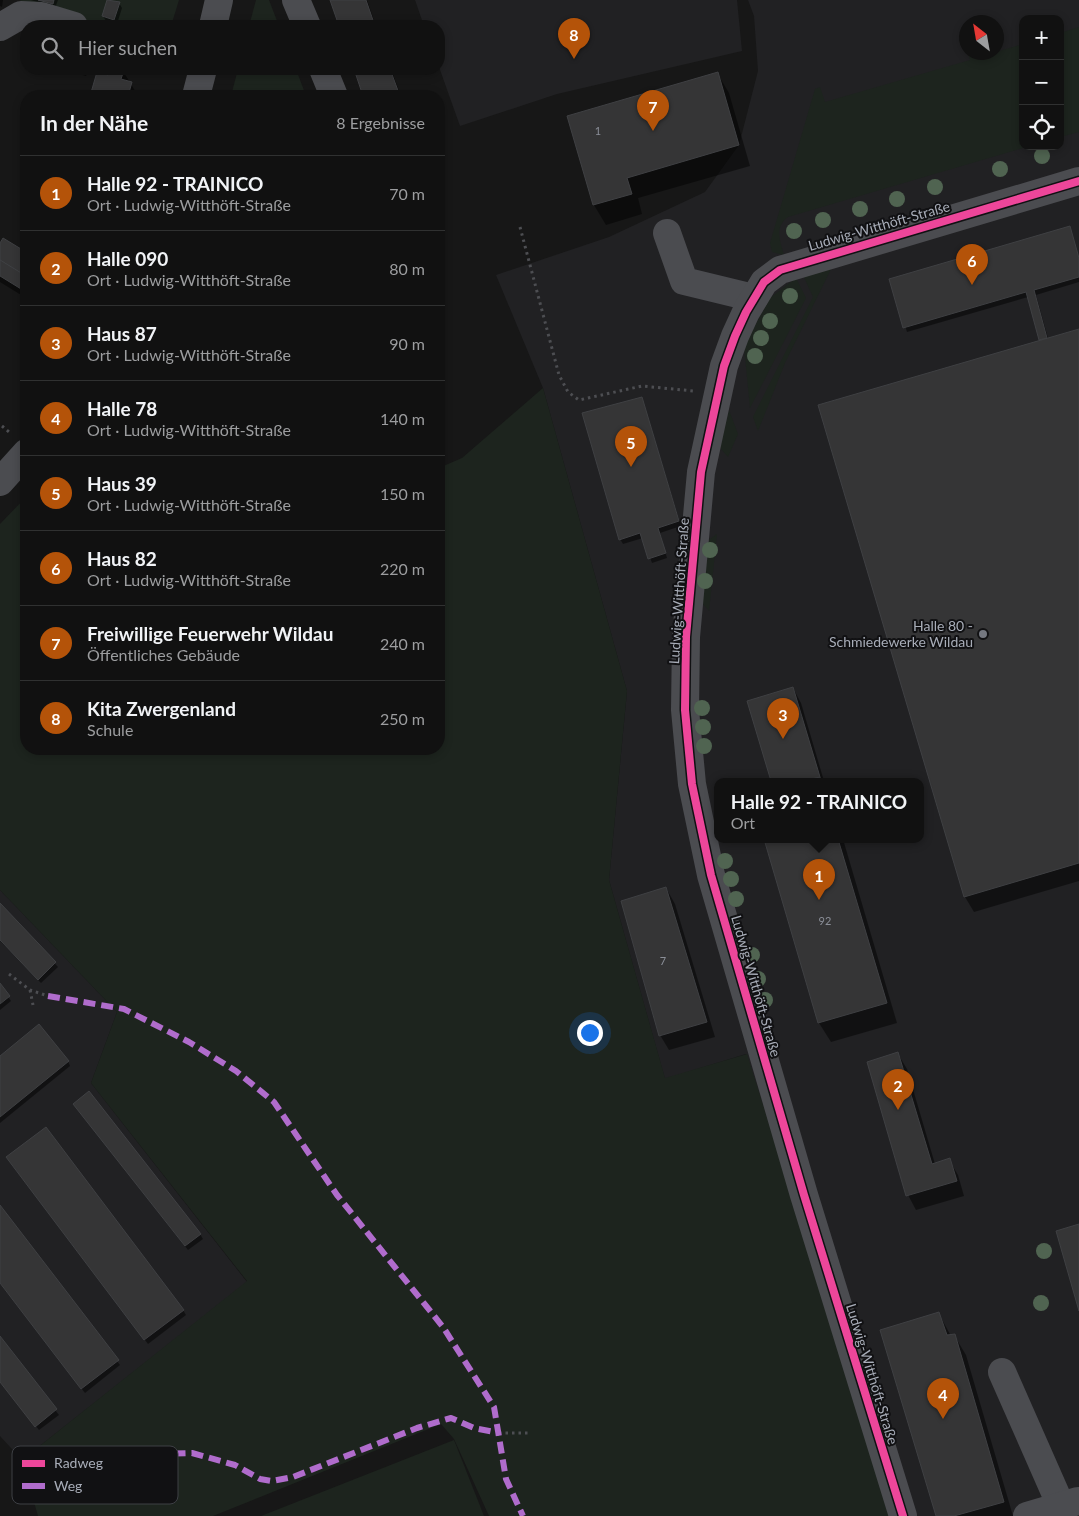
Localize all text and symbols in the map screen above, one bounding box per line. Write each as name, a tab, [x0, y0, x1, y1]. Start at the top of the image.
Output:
north arrow	[959, 15, 1004, 60]
map controls	[1019, 15, 1064, 150]
button: +	[1019, 15, 1064, 60]
pin: 8	[558, 18, 590, 59]
search box	[20, 20, 445, 75]
icon: search	[38, 34, 66, 62]
text: Hier suchen	[78, 36, 177, 59]
button: −	[1019, 60, 1064, 105]
pin: 7	[637, 90, 669, 131]
button: locate	[1019, 105, 1064, 150]
text: In der Nähe	[40, 110, 148, 135]
text: 8 Ergebnisse	[336, 113, 425, 132]
house number: 1	[595, 124, 601, 137]
text: Halle 92 - TRAINICO	[87, 172, 263, 195]
text: 1	[51, 184, 61, 203]
text: 70 m	[389, 184, 425, 203]
text: Ort · Ludwig-Witthöft-Straße	[87, 195, 291, 214]
street label: Ludwig-Witthöft-Straße	[806, 197, 952, 254]
pin: 6	[956, 244, 988, 285]
text: Halle 090	[87, 247, 168, 270]
text: 2	[51, 259, 61, 278]
text: 80 m	[389, 259, 425, 278]
text: Ort · Ludwig-Witthöft-Straße	[87, 270, 291, 289]
text: Haus 87	[87, 322, 157, 345]
text: 3	[51, 334, 61, 353]
text: 90 m	[389, 334, 425, 353]
text: Ort · Ludwig-Witthöft-Straße	[87, 345, 291, 364]
text: Halle 78	[87, 397, 157, 420]
text: 4	[51, 409, 61, 428]
text: 140 m	[380, 409, 425, 428]
text: Ort · Ludwig-Witthöft-Straße	[87, 420, 291, 439]
pin: 5	[615, 426, 647, 467]
text: Haus 39	[87, 472, 157, 495]
text: 5	[51, 484, 61, 503]
text: 150 m	[380, 484, 425, 503]
text: Ort · Ludwig-Witthöft-Straße	[87, 495, 291, 514]
street label: Ludwig-Witthöft-Straße	[665, 517, 692, 665]
text: Haus 82	[87, 547, 157, 570]
text: 6	[51, 559, 61, 578]
text: 220 m	[380, 559, 425, 578]
text: Ort · Ludwig-Witthöft-Straße	[87, 570, 291, 589]
place label: Halle 80 - Schmiedewerke Wildau	[829, 617, 973, 650]
text: Freiwillige Feuerwehr Wildau	[87, 622, 333, 645]
marker: Halle 80 - Schmiedewerke Wildau	[977, 628, 989, 640]
text: 7	[51, 634, 61, 653]
text: 240 m	[380, 634, 425, 653]
text: Öffentliches Gebäude	[87, 645, 240, 664]
text: Kita Zwergenland	[87, 697, 236, 720]
pin: 3	[767, 698, 799, 739]
text: 8	[51, 709, 61, 728]
text: 250 m	[380, 709, 425, 728]
text: Schule	[87, 720, 133, 739]
popup	[714, 778, 924, 843]
text: Halle 92 - TRAINICO	[731, 790, 907, 813]
text: Ort	[731, 813, 755, 832]
pin: 1	[803, 859, 835, 900]
street label: Ludwig-Witthöft-Straße	[728, 913, 785, 1059]
house number: 92	[819, 914, 831, 927]
house number: 7	[660, 954, 666, 967]
your location	[577, 1020, 603, 1046]
pin: 2	[882, 1069, 914, 1110]
street label: Ludwig-Witthöft-Straße	[843, 1301, 902, 1446]
pin: 4	[927, 1378, 959, 1419]
legend	[12, 1446, 178, 1504]
text: Radweg	[54, 1454, 103, 1471]
text: Weg	[54, 1477, 82, 1494]

